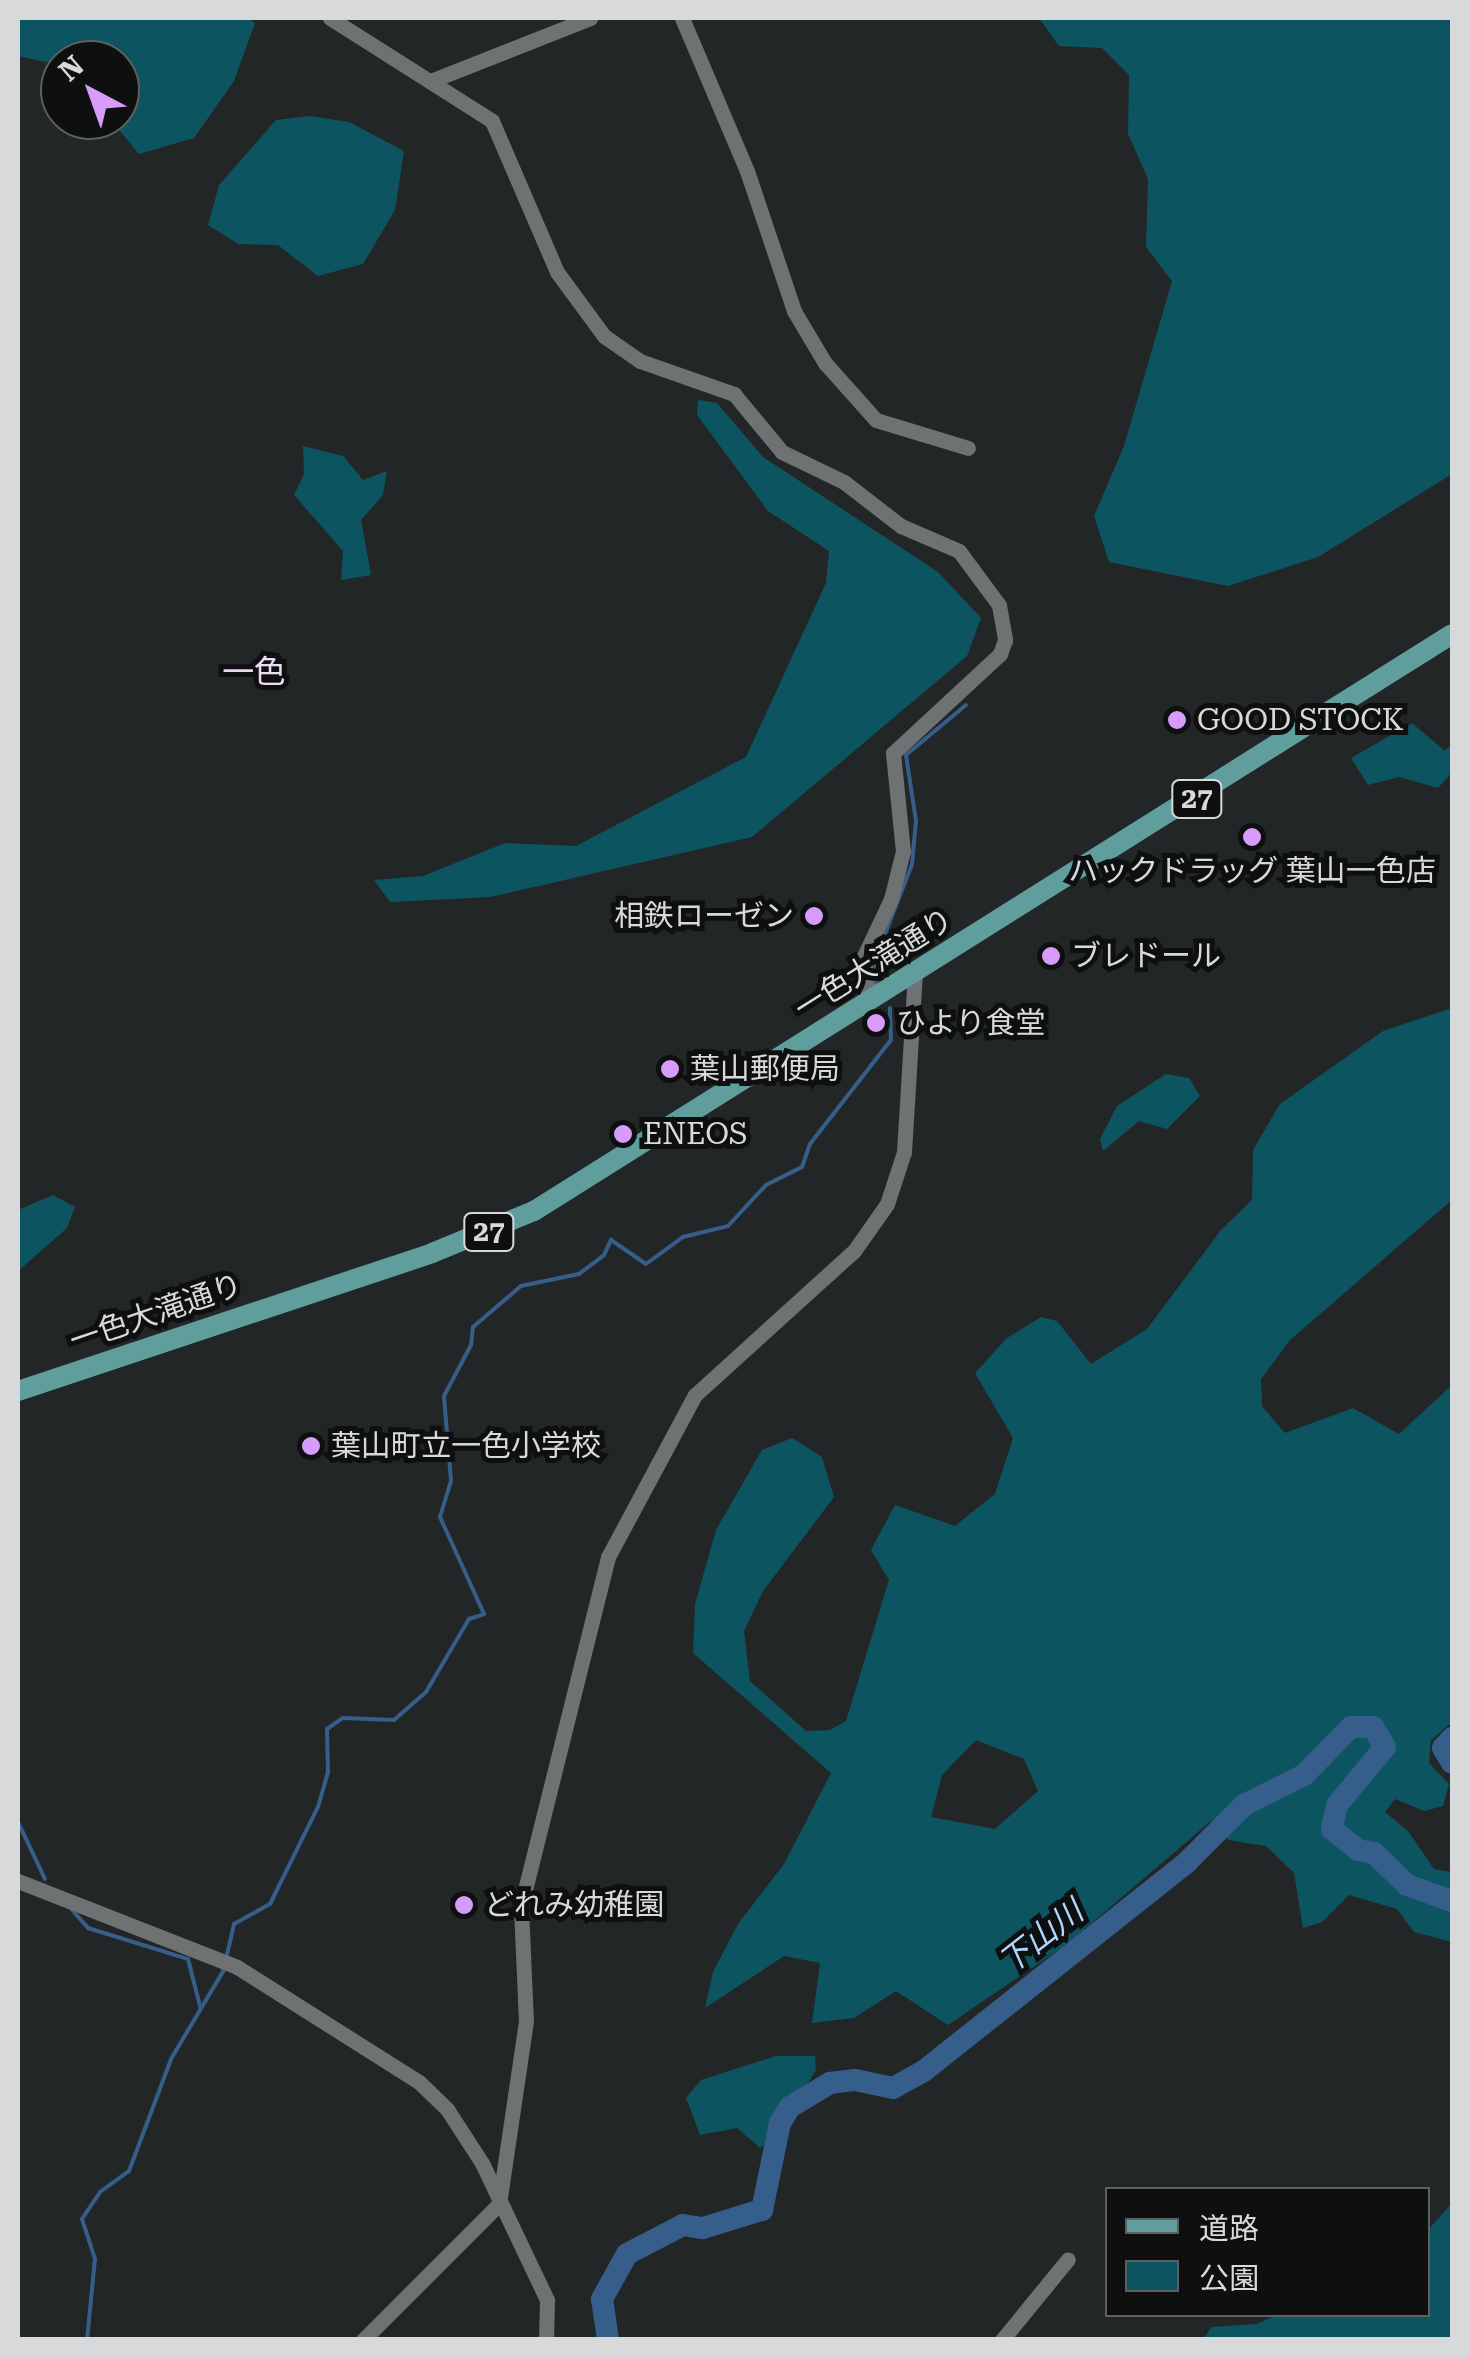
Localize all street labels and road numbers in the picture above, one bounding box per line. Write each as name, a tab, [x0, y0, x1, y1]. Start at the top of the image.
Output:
road number: 27	[1170, 776, 1224, 822]
street label: 一色大滝通り	[788, 901, 960, 1027]
road number: 27	[462, 1209, 516, 1255]
street label: 一色大滝通り	[65, 1267, 247, 1359]

